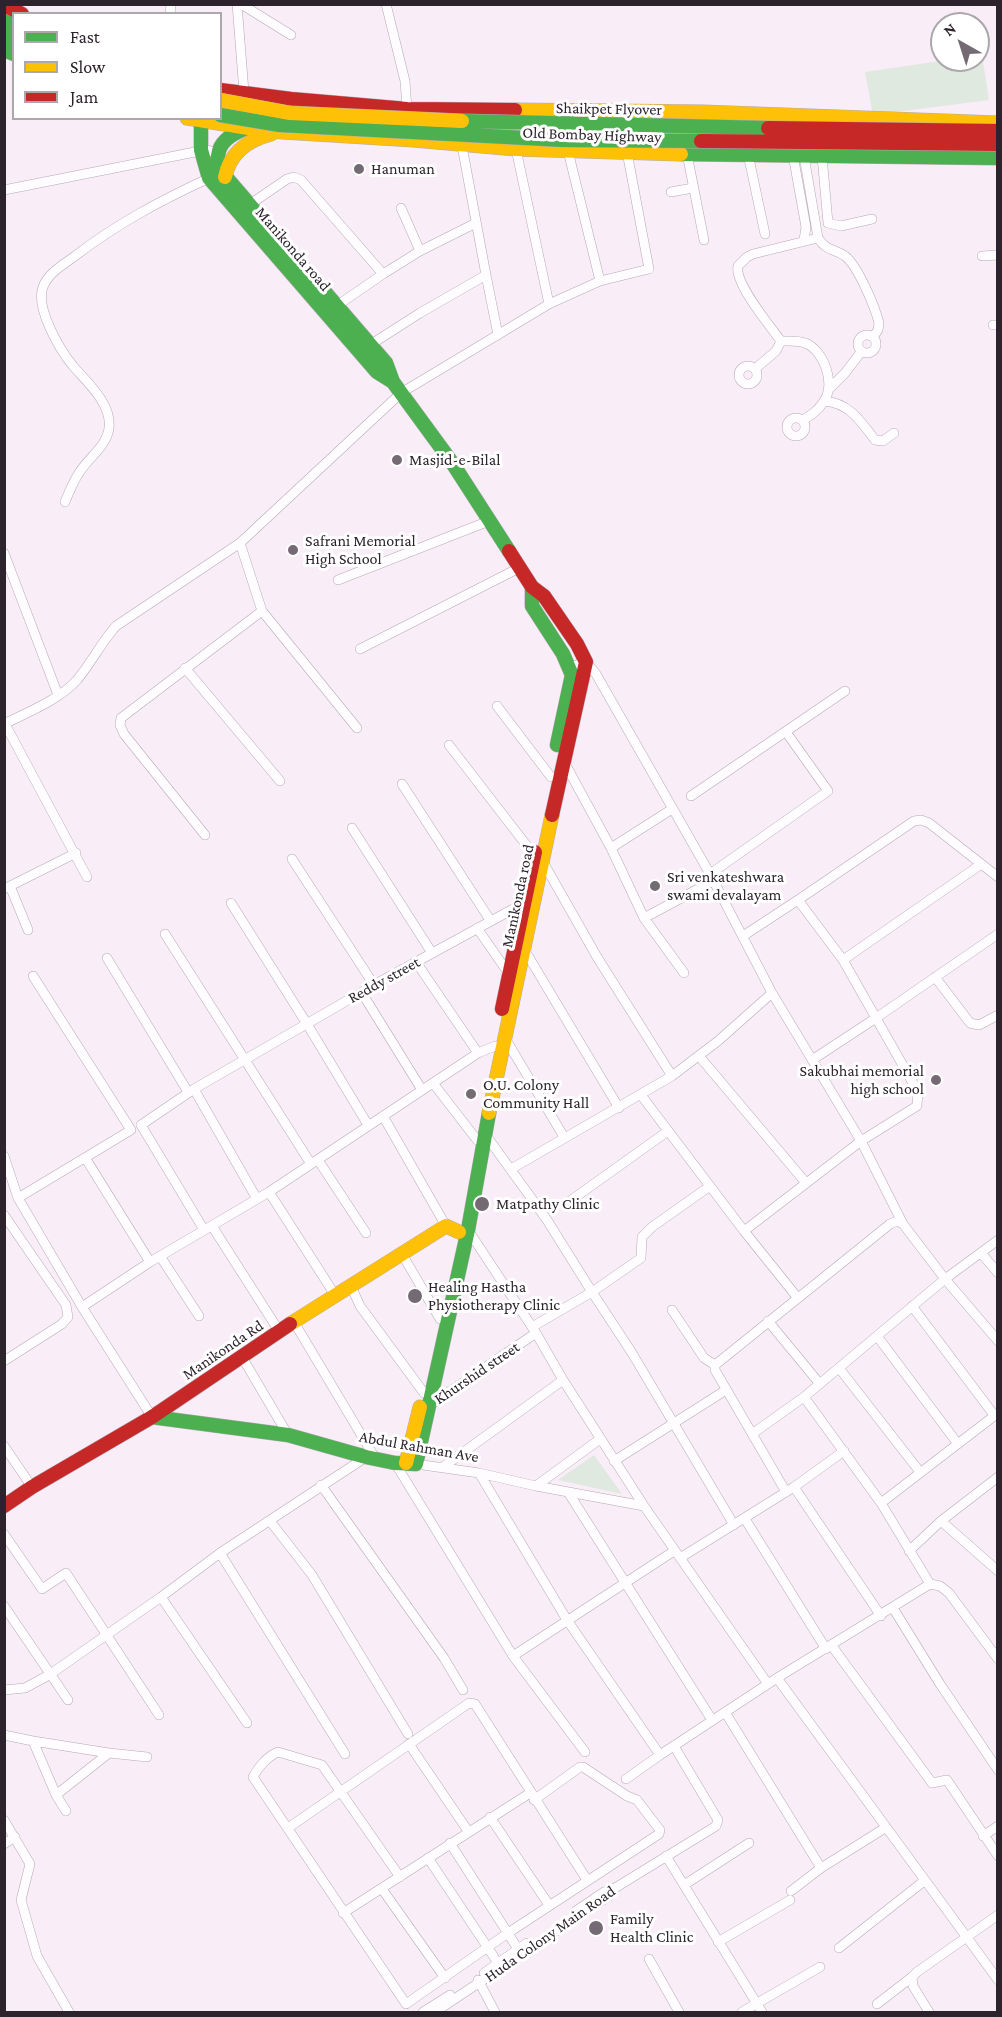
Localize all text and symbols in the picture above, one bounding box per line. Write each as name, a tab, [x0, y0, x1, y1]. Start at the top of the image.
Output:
legend	[12, 12, 222, 120]
north arrow	[930, 12, 990, 72]
text: N	[940, 19, 959, 39]
text: Fast	[70, 27, 100, 47]
text: Slow	[70, 57, 105, 77]
text: Jam	[70, 87, 98, 107]
street label: Shaikpet Flyover	[556, 98, 662, 120]
street label: Old Bombay Highway	[522, 123, 662, 147]
place label: Hanuman	[371, 159, 435, 179]
marker: Hanuman	[352, 162, 366, 176]
street label: Manikonda road	[251, 203, 335, 295]
place label: Masjid-e-Bilal	[409, 450, 500, 470]
marker: Masjid-e-Bilal	[390, 453, 404, 467]
place label: Safrani Memorial High School	[305, 531, 416, 569]
marker: Safrani Memorial High School	[286, 543, 300, 557]
street label: Manikonda road	[498, 842, 538, 950]
place label: Sri venkateshwara swami devalayam	[667, 867, 784, 905]
marker: Sri venkateshwara swami devalayam	[648, 879, 662, 893]
street label: Reddy street	[345, 952, 423, 1008]
place label: Sakubhai memorial high school	[799, 1061, 924, 1099]
marker: Sakubhai memorial high school	[929, 1073, 943, 1087]
place label: O.U. Colony Community Hall	[483, 1075, 589, 1113]
marker: O.U. Colony Community Hall	[464, 1087, 478, 1101]
place label: Matpathy Clinic	[496, 1194, 599, 1214]
marker: Matpathy Clinic	[473, 1195, 491, 1213]
place label: Healing Hastha Physiotherapy Clinic	[428, 1277, 560, 1315]
marker: Healing Hastha Physiotherapy Clinic	[406, 1287, 424, 1305]
street label: Manikonda Rd	[179, 1316, 267, 1384]
street label: Khurshid street	[431, 1337, 523, 1409]
street label: Abdul Rahman Ave	[358, 1427, 480, 1467]
street label: Huda Colony Main Road	[481, 1882, 619, 1986]
place label: Family Health Clinic	[610, 1909, 693, 1947]
marker: Family Health Clinic	[587, 1919, 605, 1937]

